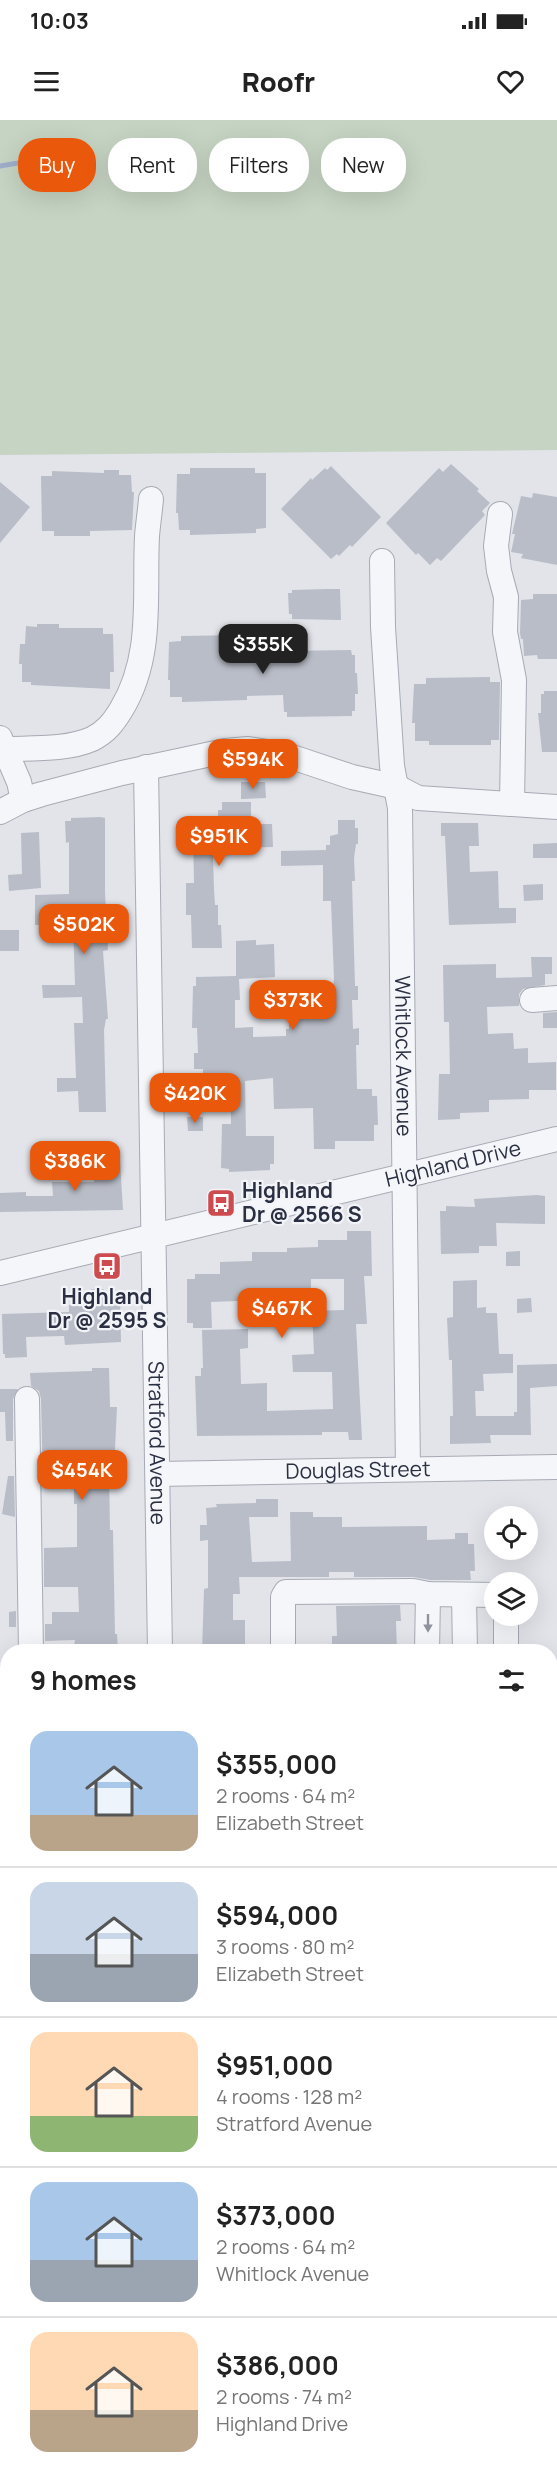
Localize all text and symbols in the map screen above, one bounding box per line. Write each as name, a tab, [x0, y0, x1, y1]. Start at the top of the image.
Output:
text: 10:03	[30, 6, 89, 36]
text: Roofr	[242, 63, 315, 100]
icon: menu	[30, 65, 63, 98]
icon: heart	[494, 65, 527, 98]
chip: Buy	[18, 138, 96, 192]
chip: Rent	[108, 138, 197, 192]
chip: Filters	[209, 138, 309, 192]
chip: New	[321, 138, 406, 192]
pin: $355K	[221, 624, 305, 675]
text: $355K	[233, 630, 293, 657]
pin: $594K	[211, 739, 295, 790]
text: $594K	[222, 745, 284, 772]
pin: $951K	[177, 816, 261, 867]
text: $951K	[190, 822, 248, 849]
pin: $502K	[42, 904, 126, 955]
text: $502K	[53, 910, 115, 937]
street label: Whitlock Avenue	[389, 975, 419, 1137]
pin: $373K	[251, 980, 335, 1031]
text: $373K	[263, 986, 323, 1013]
pin: $420K	[153, 1073, 237, 1124]
text: $420K	[164, 1079, 226, 1106]
street label: Highland Drive	[382, 1133, 524, 1193]
pin: $386K	[33, 1141, 117, 1192]
text: $386K	[44, 1147, 106, 1174]
place label: Highland Dr @ 2566 S	[242, 1176, 362, 1228]
bus stop icon: Highland Dr @ 2566 S	[205, 1187, 237, 1219]
bus stop icon: Highland Dr @ 2595 S	[91, 1250, 123, 1282]
place label: Highland Dr @ 2595 S	[48, 1282, 166, 1334]
pin: $467K	[240, 1288, 324, 1339]
text: $467K	[252, 1294, 312, 1321]
street label: Stratford Avenue	[142, 1361, 173, 1525]
pin: $454K	[40, 1450, 124, 1501]
street label: Douglas Street	[285, 1454, 431, 1485]
text: $454K	[51, 1456, 113, 1483]
map controls	[484, 1506, 538, 1626]
button: locate	[484, 1506, 538, 1560]
button: layers	[484, 1572, 538, 1626]
one-way arrow	[423, 1613, 433, 1632]
text: 9 homes	[30, 1662, 137, 1698]
icon: filters	[495, 1664, 528, 1697]
text: $355,000	[216, 1746, 337, 1782]
icon: home	[78, 1755, 150, 1827]
text: 2 rooms · 64 m²	[216, 1782, 355, 1809]
text: Elizabeth Street	[216, 1809, 364, 1836]
text: $594,000	[216, 1897, 338, 1933]
icon: home	[78, 1906, 150, 1978]
text: 3 rooms · 80 m²	[216, 1933, 355, 1960]
text: Elizabeth Street	[216, 1960, 364, 1987]
text: $951,000	[216, 2047, 333, 2083]
icon: home	[78, 2056, 150, 2128]
text: 4 rooms · 128 m²	[216, 2083, 362, 2110]
text: Stratford Avenue	[216, 2110, 372, 2137]
text: $373,000	[216, 2197, 336, 2233]
icon: home	[78, 2206, 150, 2278]
text: 2 rooms · 64 m²	[216, 2233, 355, 2260]
text: Whitlock Avenue	[216, 2260, 369, 2287]
text: $386,000	[216, 2347, 339, 2383]
icon: home	[78, 2356, 150, 2428]
text: 2 rooms · 74 m²	[216, 2383, 352, 2410]
text: Highland Drive	[216, 2410, 348, 2437]

